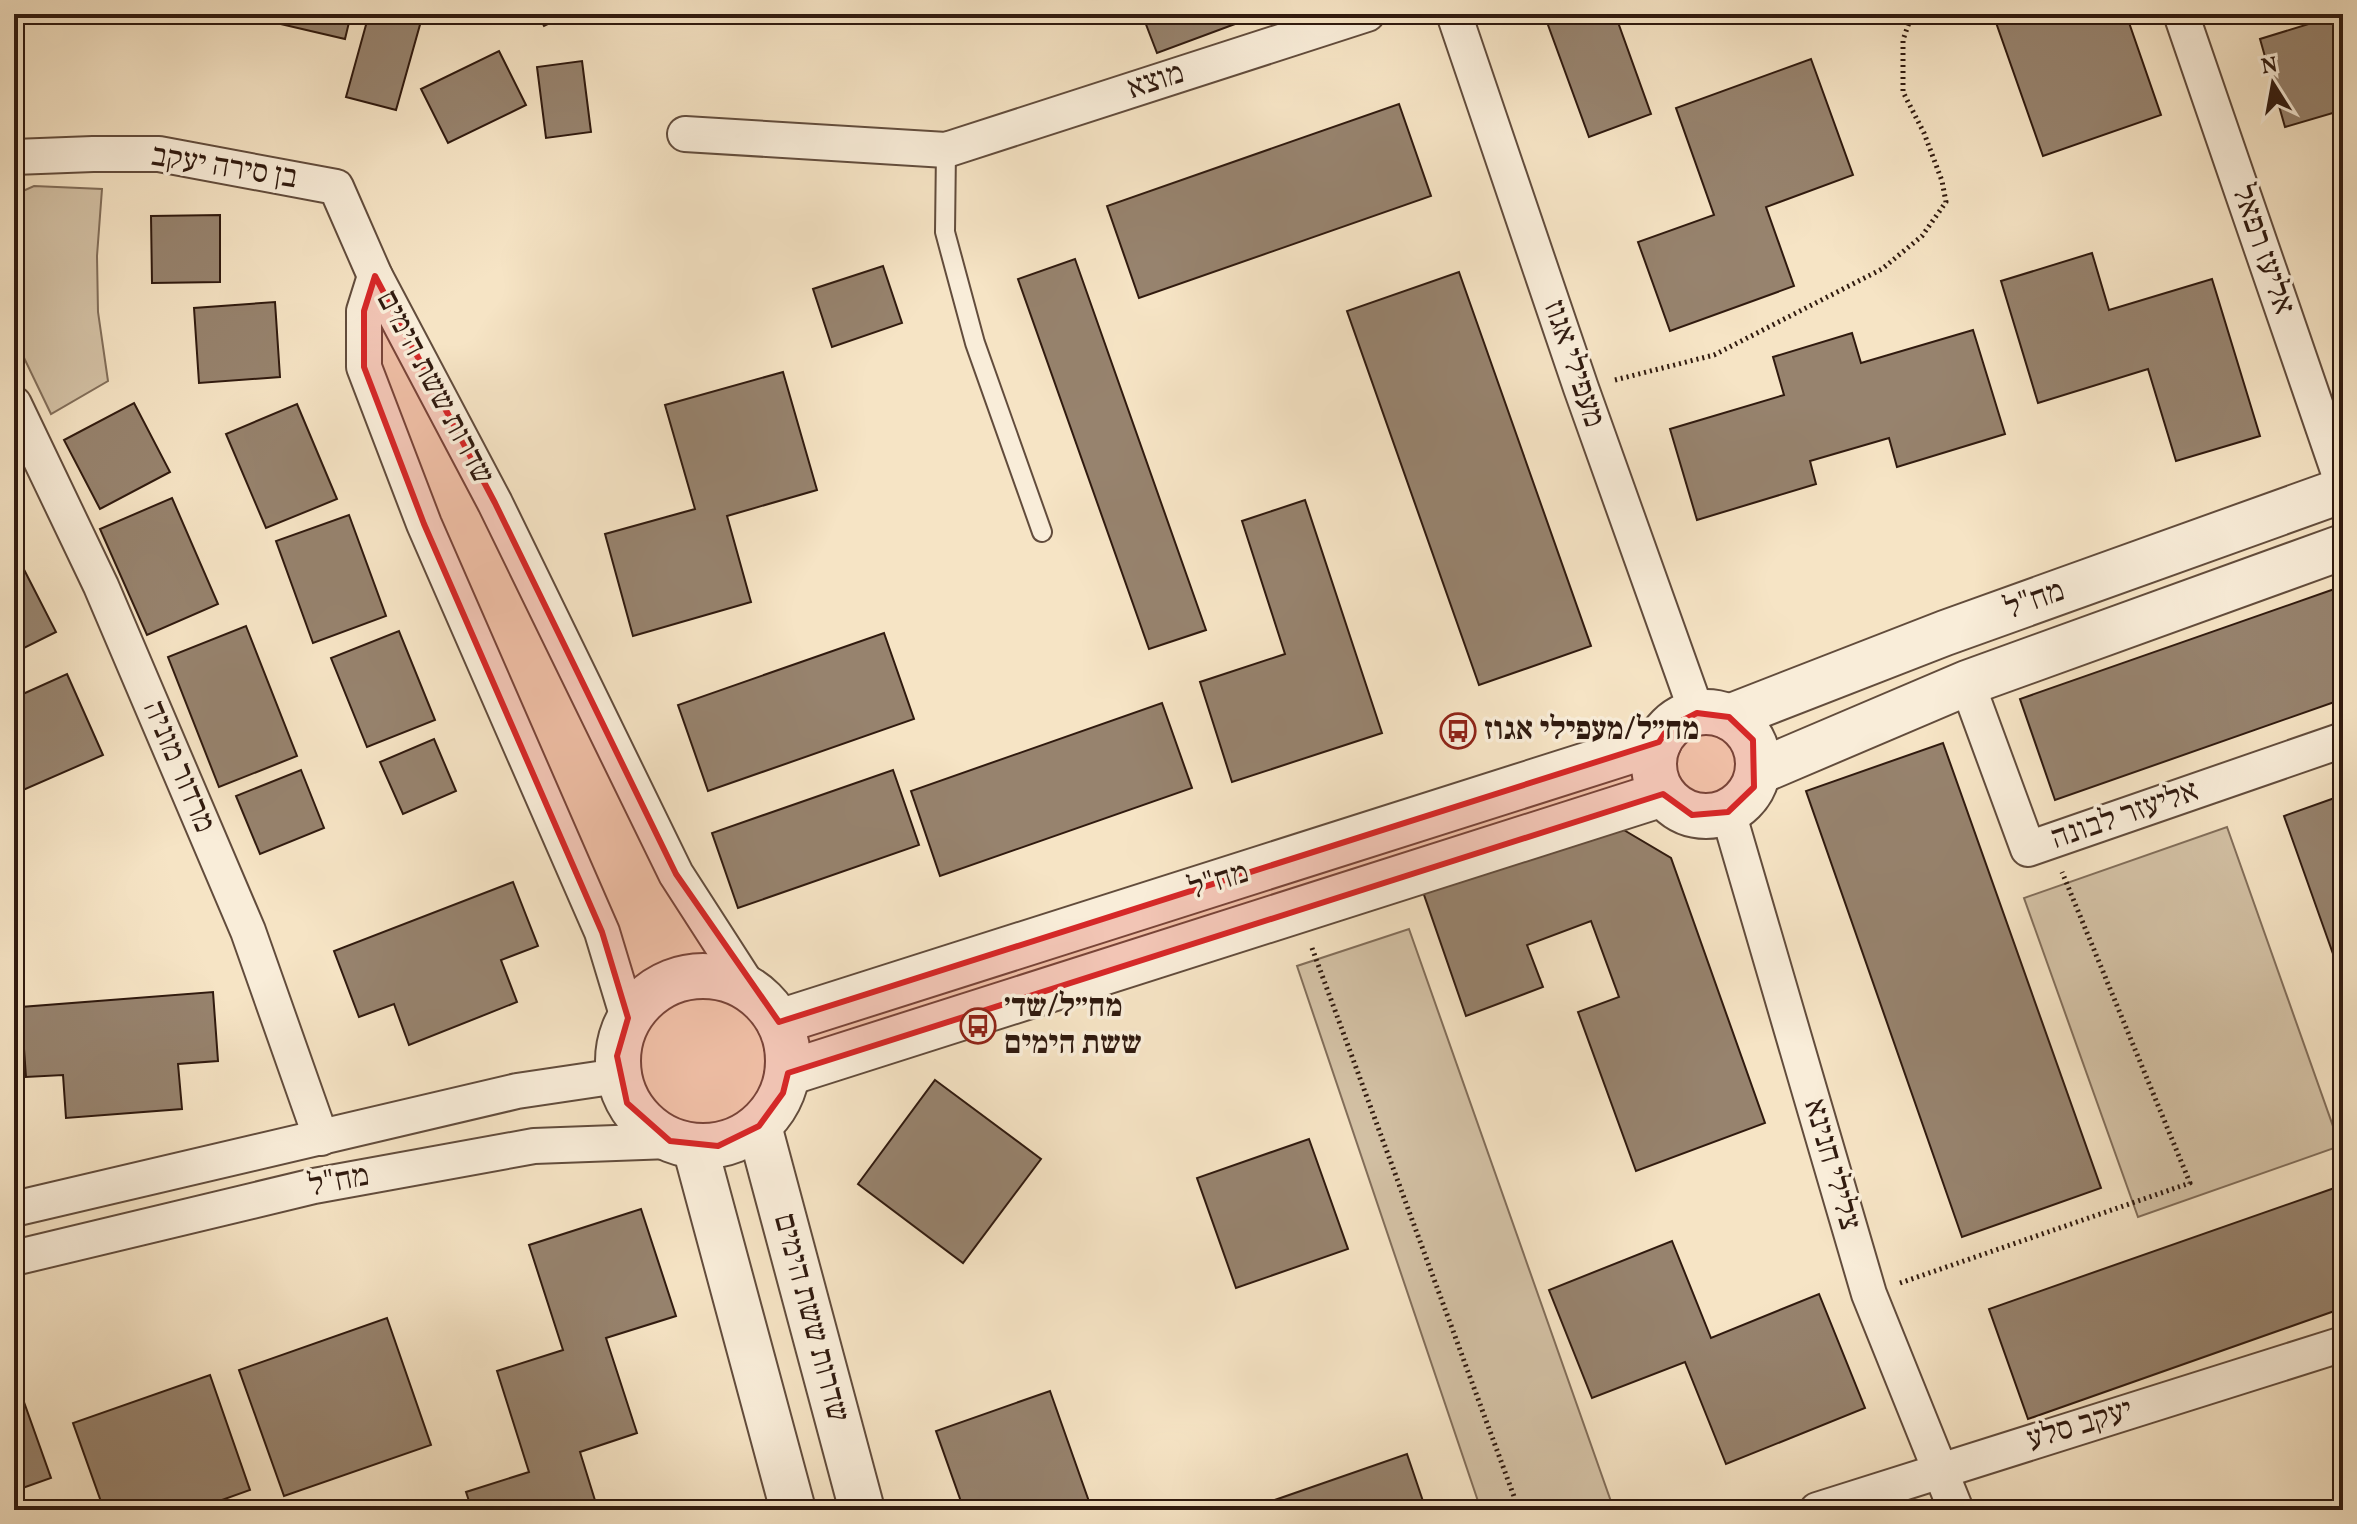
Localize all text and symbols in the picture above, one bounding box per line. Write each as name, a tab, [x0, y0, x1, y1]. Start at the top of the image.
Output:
north arrow	[2233, 44, 2313, 124]
text: N	[2259, 50, 2280, 84]
street label: מוצא	[1122, 52, 1190, 112]
street label: בן סירה יעקב	[148, 135, 300, 201]
street label: אליעז רפאל	[2219, 179, 2305, 321]
street label: שדרות ששת הימים	[364, 283, 504, 493]
street label: מעפילי אגוז	[1531, 294, 1615, 434]
street label: מח"ל	[1999, 570, 2071, 632]
street label: מרדור מוניה	[130, 694, 226, 840]
place label: מח״ל/מעפילי אגוז	[1484, 709, 1699, 753]
bus stop icon: מח״ל/מעפילי אגוז	[1439, 712, 1477, 750]
street label: אליעזר לבונה	[2045, 770, 2205, 862]
street label: מח"ל	[1183, 852, 1255, 912]
place label: מח״ל/שד׳ ששת הימים	[1004, 986, 1142, 1067]
bus stop icon: מח״ל/שד׳ ששת הימים	[959, 1007, 997, 1045]
street label: צלילי חנינא	[1791, 1094, 1871, 1236]
street label: מח"ל	[305, 1155, 373, 1209]
street label: שדרות ששת הימים	[761, 1209, 859, 1427]
street label: יעקב סלע	[2022, 1389, 2138, 1463]

